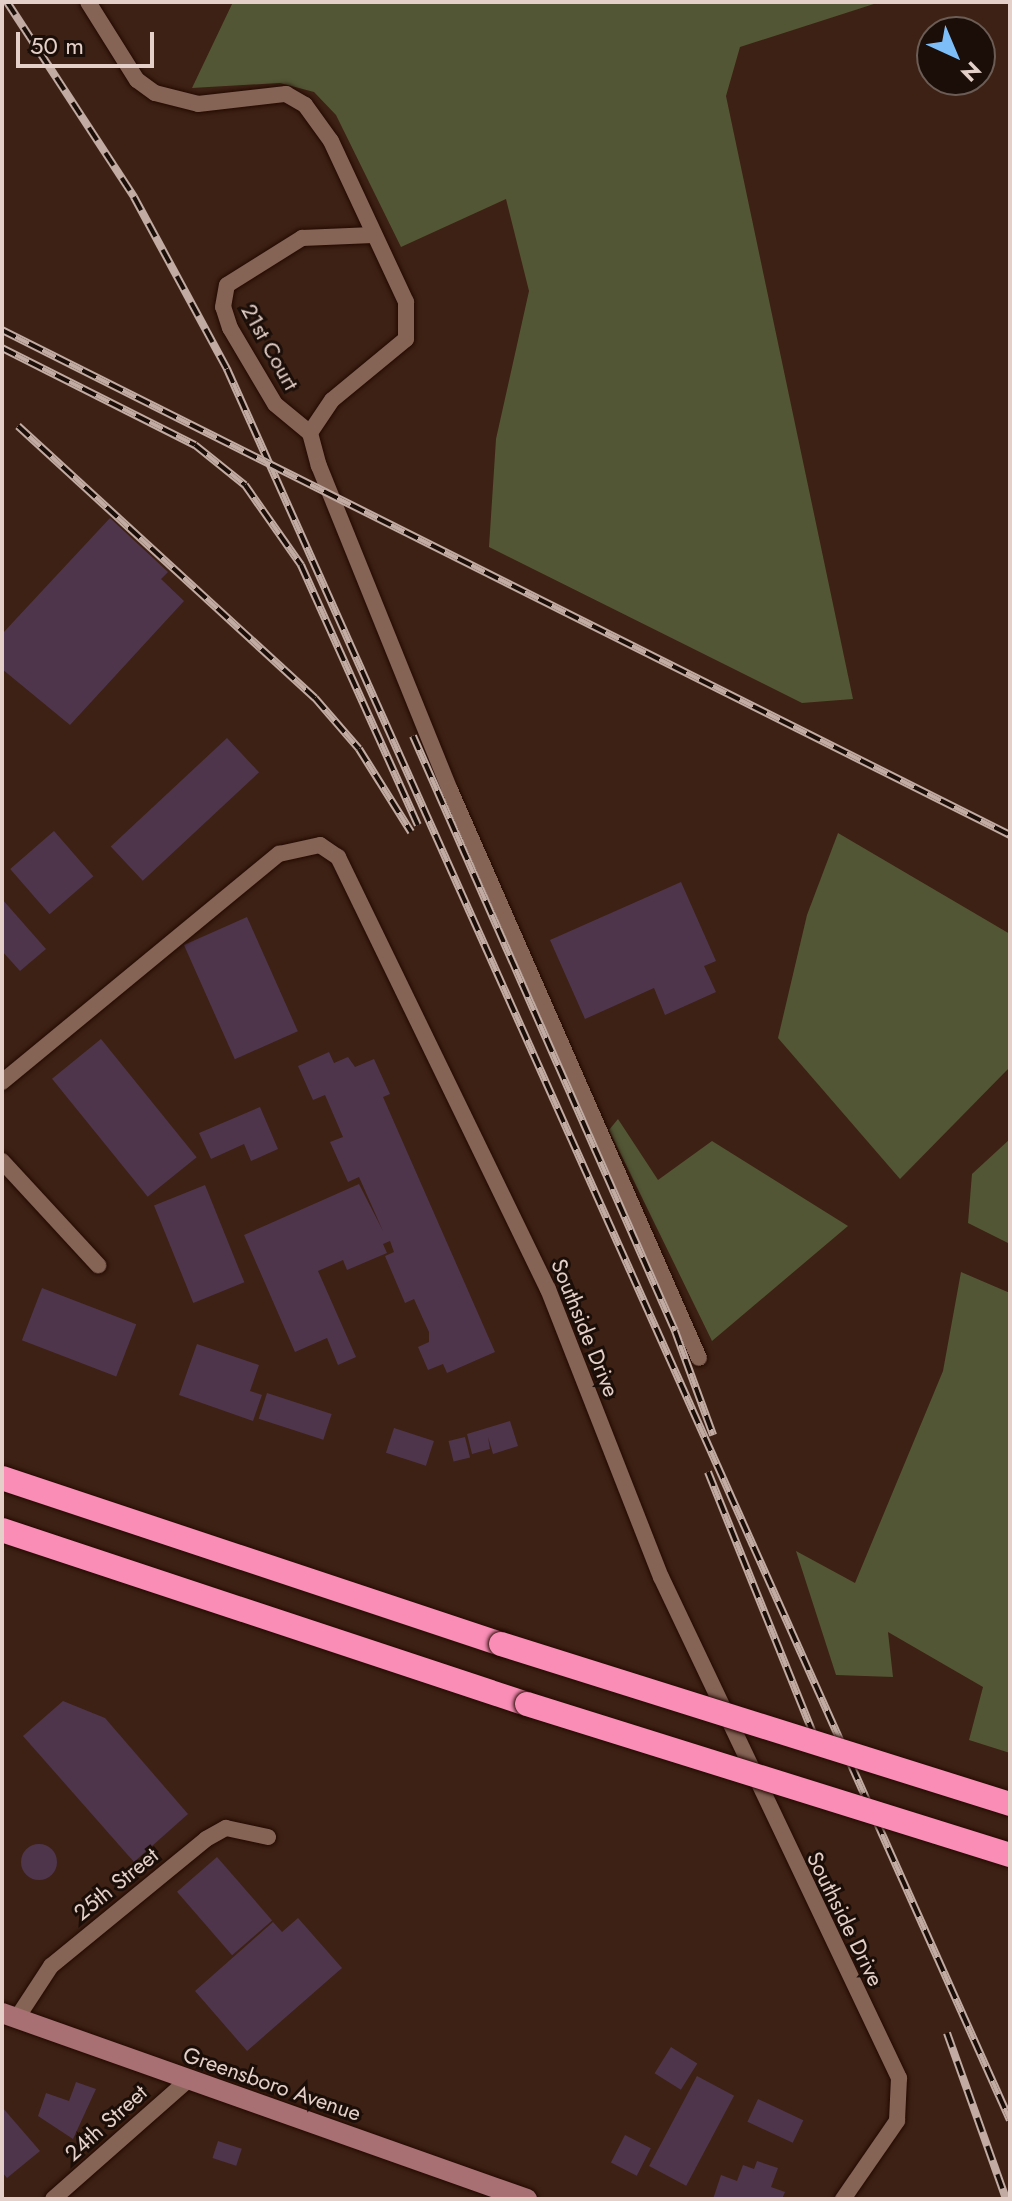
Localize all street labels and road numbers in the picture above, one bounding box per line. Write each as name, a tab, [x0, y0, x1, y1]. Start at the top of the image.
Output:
street label: 21st Court	[236, 299, 304, 395]
street label: Southside Drive	[545, 1255, 625, 1401]
street label: 25th Street	[69, 1842, 163, 1926]
street label: Southside Drive	[801, 1847, 889, 1991]
street label: Greensboro Avenue	[180, 2041, 364, 2127]
street label: 24th Street	[60, 2079, 152, 2167]

